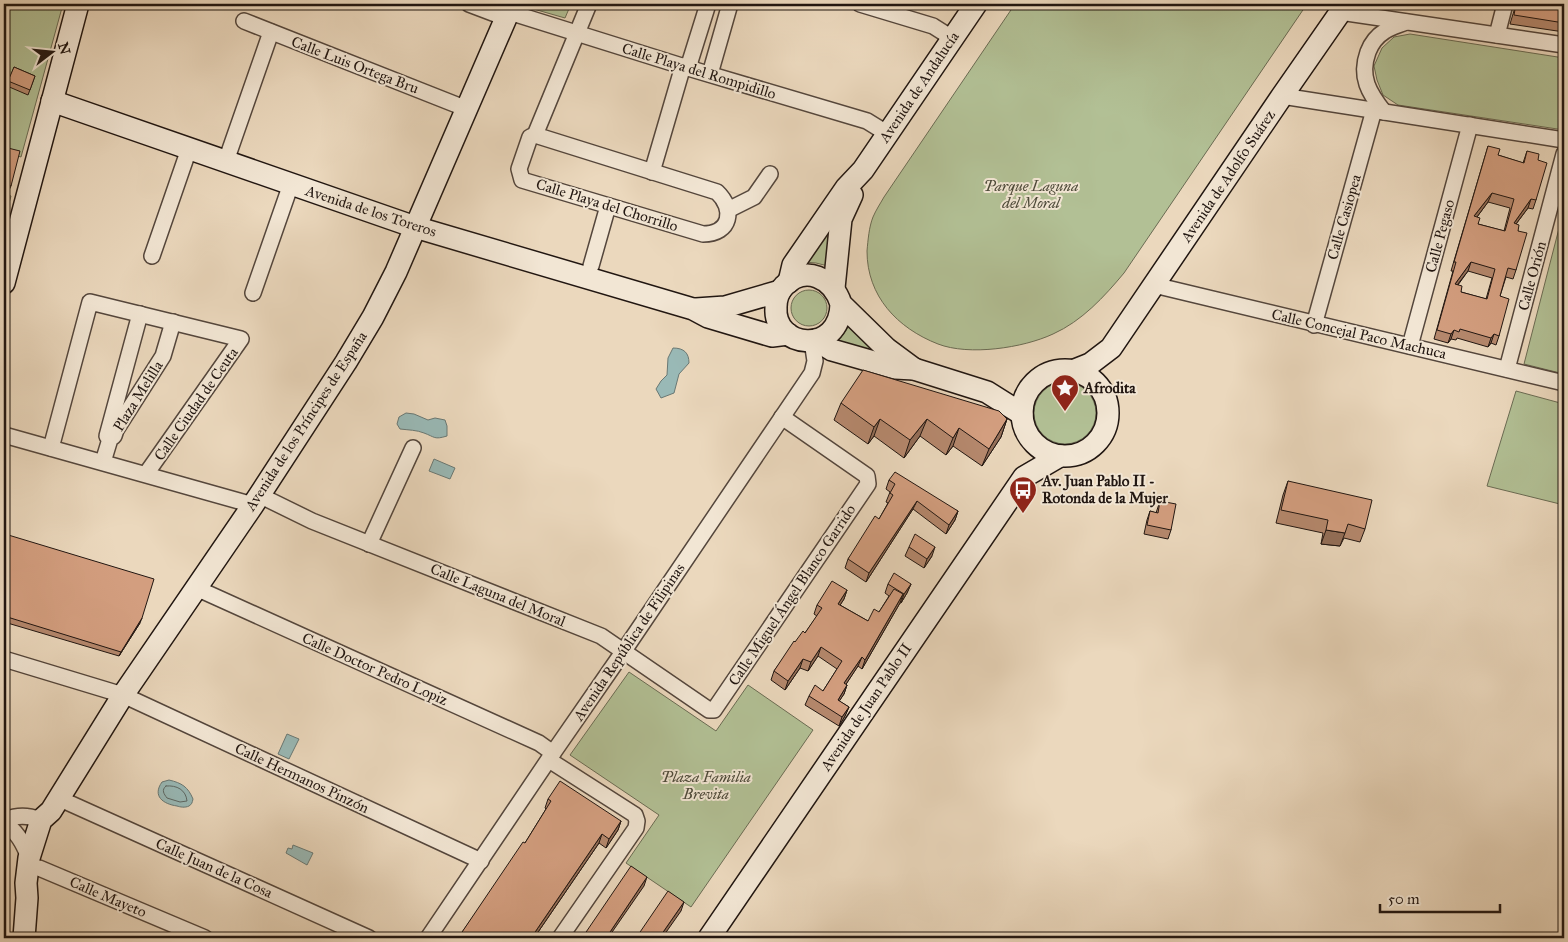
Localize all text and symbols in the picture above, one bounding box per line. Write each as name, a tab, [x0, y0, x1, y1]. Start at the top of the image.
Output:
north arrow	[28, 28, 78, 78]
street label: Avenida de Andalucía	[875, 28, 963, 147]
street label: Calle Luis Ortega Bru	[289, 32, 421, 98]
street label: Calle Playa del Rompidillo	[620, 39, 778, 103]
text: N	[54, 41, 74, 57]
street label: Avenida de Adolfo Suárez	[1176, 106, 1279, 246]
street label: Calle Casiopea	[1323, 172, 1365, 262]
street label: Calle Playa del Chorrillo	[534, 175, 681, 235]
park label: Parque Laguna del Moral	[984, 177, 1078, 212]
street label: Avenida de los Toreros	[302, 181, 439, 241]
street label: Calle Pegaso	[1422, 197, 1458, 275]
street label: Calle Orión	[1514, 239, 1550, 313]
street label: Calle Concejal Paco Machuca	[1270, 305, 1449, 363]
street label: Avenida de los Príncipes de España	[241, 327, 371, 515]
street label: Calle Ciudad de Ceuta	[150, 343, 242, 464]
street label: Plaza Melilla	[109, 357, 167, 435]
place icon: Afrodita	[1050, 373, 1080, 412]
place label: Afrodita	[1083, 379, 1136, 397]
place label: Av. Juan Pablo II - Rotonda de la Mujer	[1041, 472, 1168, 508]
bus stop icon: Av. Juan Pablo II - Rotonda de la Mujer	[1008, 475, 1038, 514]
street label: Calle Miguel Ángel Blanco Garrido	[724, 500, 860, 689]
street label: Calle Laguna del Moral	[428, 560, 569, 631]
street label: Avenida República de Filipinas	[569, 560, 689, 725]
street label: Calle Doctor Pedro Lopiz	[299, 629, 451, 709]
street label: Avenida de Juan Pablo II	[816, 640, 916, 776]
street label: Calle Hermanos Pinzón	[232, 739, 372, 817]
park label: Plaza Familia Brevita	[661, 768, 751, 803]
street label: Calle Juan de la Cosa	[152, 834, 276, 903]
street label: Calle Mayeto	[67, 873, 149, 921]
scale bar	[1380, 882, 1500, 914]
text: 50 m	[1388, 890, 1420, 908]

